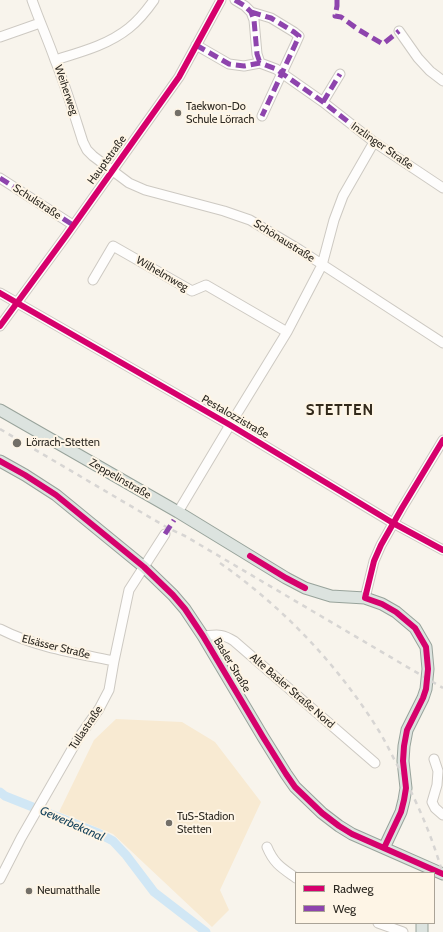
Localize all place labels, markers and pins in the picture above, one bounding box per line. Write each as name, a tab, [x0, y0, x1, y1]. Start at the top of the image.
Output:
place label: Taekwon-Do Schule Lörrach	[186, 100, 254, 126]
marker: Taekwon-Do Schule Lörrach	[173, 108, 183, 118]
place label: Lörrach-Stetten	[26, 436, 100, 450]
marker: Lörrach-Stetten	[11, 437, 23, 449]
place label: TuS-Stadion Stetten	[177, 810, 234, 836]
marker: TuS-Stadion Stetten	[164, 818, 174, 828]
place label: Neumatthalle	[37, 884, 100, 898]
marker: Neumatthalle	[24, 886, 34, 896]

